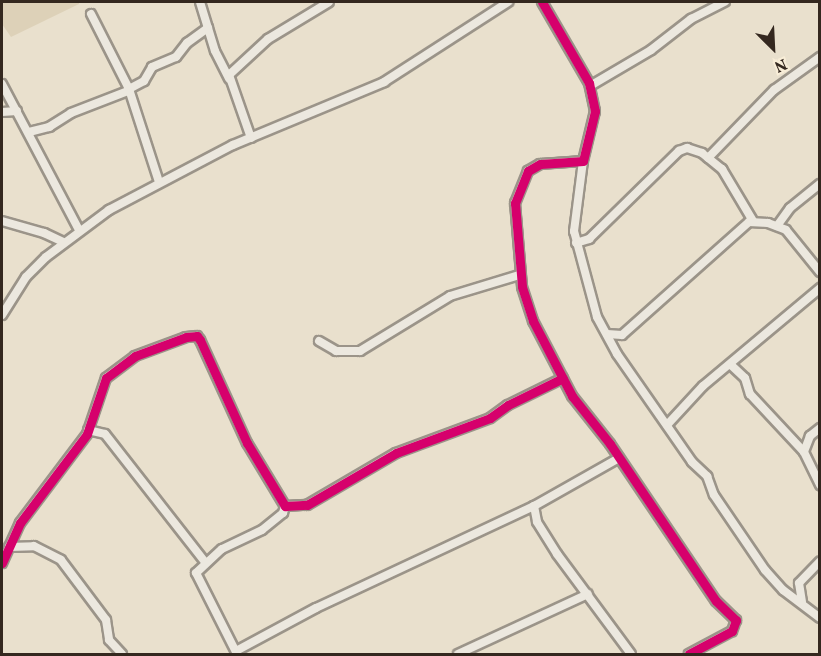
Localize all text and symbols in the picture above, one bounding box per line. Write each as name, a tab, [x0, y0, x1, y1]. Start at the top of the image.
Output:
north arrow	[743, 18, 803, 78]
text: N	[771, 52, 790, 77]

